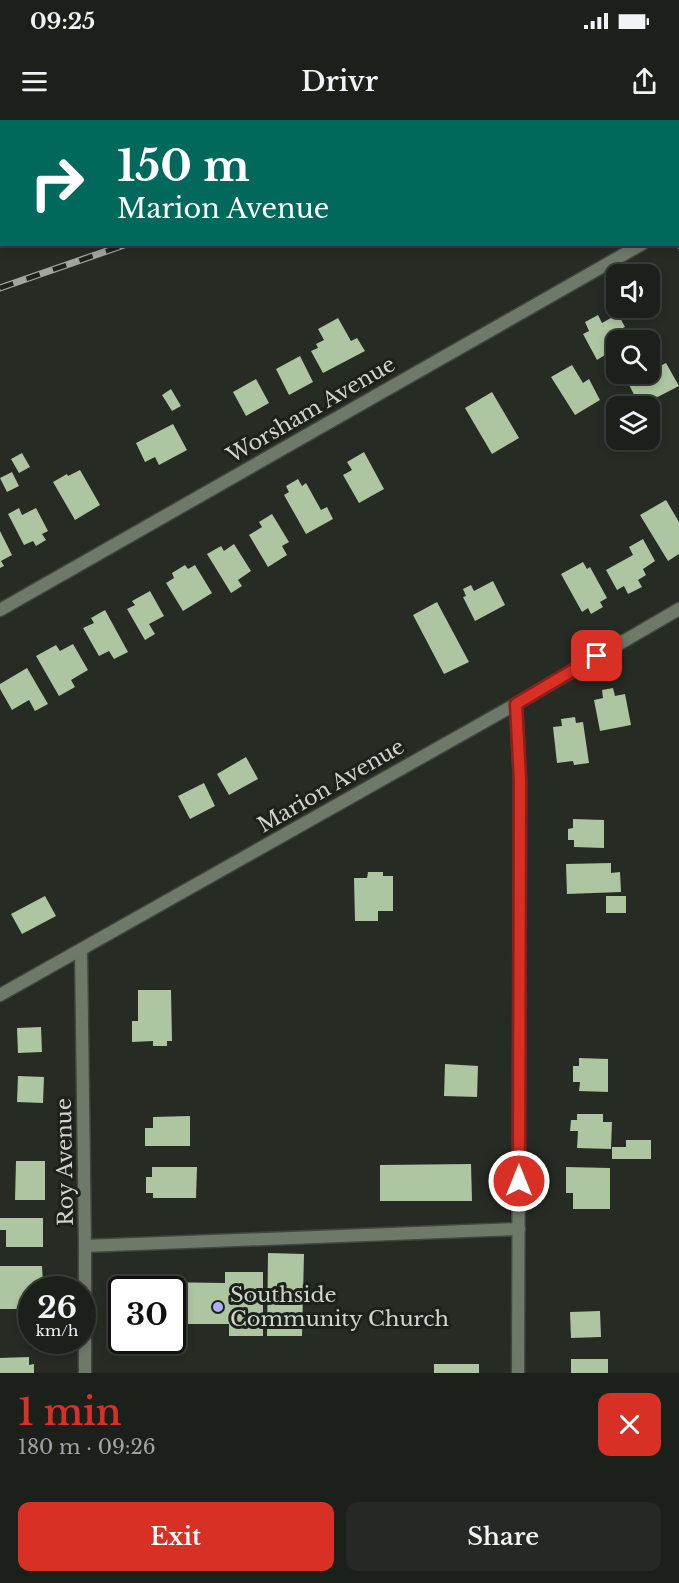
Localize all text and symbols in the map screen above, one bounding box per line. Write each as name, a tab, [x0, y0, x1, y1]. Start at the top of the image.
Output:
text: 09:25	[30, 8, 95, 35]
icon: menu	[18, 65, 51, 98]
text: Drivr	[301, 65, 378, 98]
icon: share	[628, 65, 661, 98]
text: 150 m	[117, 140, 250, 192]
icon: right	[18, 144, 96, 222]
text: Marion Avenue	[117, 192, 329, 225]
map controls	[606, 264, 660, 450]
button: sound	[606, 264, 660, 318]
button: search	[606, 330, 660, 384]
street label: Worsham Avenue	[221, 351, 400, 469]
button: layers	[606, 396, 660, 450]
pin	[571, 630, 622, 681]
icon: arrive	[580, 639, 613, 672]
street label: Marion Avenue	[253, 733, 409, 839]
street label: Roy Avenue	[51, 1098, 79, 1226]
position arrow	[487, 1149, 551, 1213]
speed limit sign: 30	[108, 1276, 186, 1354]
place label: Southside Community Church	[230, 1282, 449, 1332]
text: 26	[37, 1289, 77, 1326]
marker: Southside Community Church	[211, 1300, 225, 1314]
text: km/h	[36, 1321, 78, 1340]
text: 1 min	[18, 1390, 122, 1435]
button: close	[598, 1393, 661, 1456]
text: 180 m · 09:26	[18, 1435, 156, 1459]
button: Exit	[18, 1502, 334, 1571]
button: Share	[346, 1502, 661, 1571]

